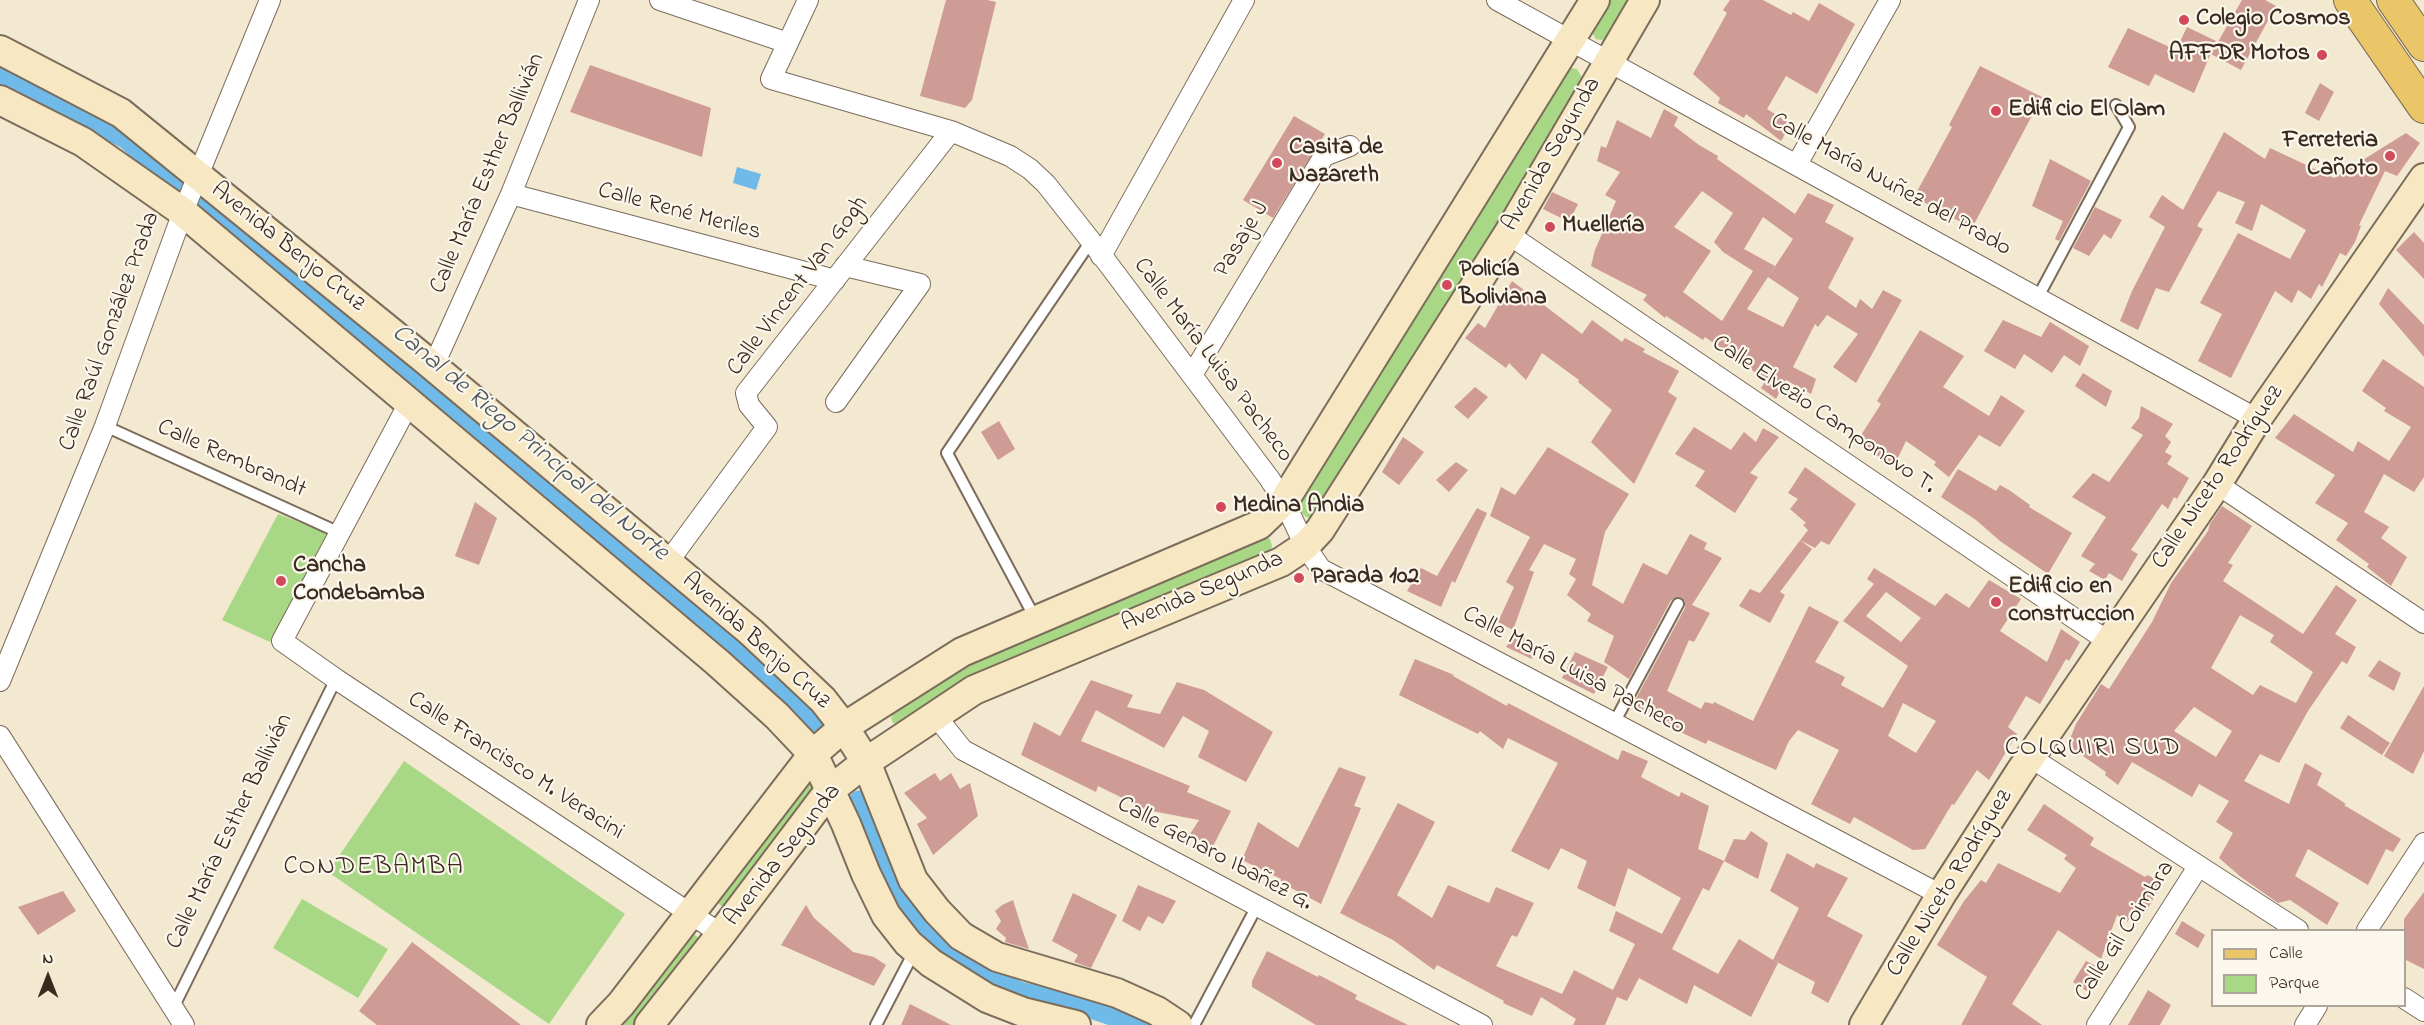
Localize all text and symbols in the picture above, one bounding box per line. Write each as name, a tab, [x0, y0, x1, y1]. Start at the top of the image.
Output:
place label: Colegio Cosmos	[2196, 6, 2351, 34]
marker: Colegio Cosmos	[2177, 13, 2191, 27]
place label: AFFDR Motos	[2169, 41, 2310, 69]
marker: AFFDR Motos	[2315, 48, 2329, 62]
street label: Calle María Esther Ballivián	[425, 49, 553, 299]
street label: Avenida Segunda	[1497, 73, 1609, 237]
place label: Edificio El Olam	[2008, 97, 2165, 125]
marker: Edificio El Olam	[1989, 104, 2003, 118]
street label: Calle María Nuñez del Prado	[1765, 108, 2015, 264]
place label: Ferreteria Cañoto	[2283, 128, 2378, 184]
place label: Casita de Nazareth	[1289, 135, 1383, 191]
marker: Ferreteria Cañoto	[2383, 149, 2397, 163]
marker: Casita de Nazareth	[1270, 156, 1284, 170]
street label: Avenida Benjo Cruz	[204, 177, 370, 319]
street label: Calle René Meriles	[594, 177, 764, 249]
street label: Calle Vincent Van Gogh	[722, 191, 876, 383]
street label: Pasaje J	[1209, 197, 1277, 283]
street label: Calle Raúl González Prada	[54, 208, 168, 456]
place label: Muellería	[1562, 213, 1645, 241]
marker: Muellería	[1543, 220, 1557, 234]
street label: Calle María Luisa Pacheco	[1126, 253, 1298, 469]
place label: Policía Boliviana	[1459, 257, 1547, 313]
marker: Policía Boliviana	[1440, 278, 1454, 292]
water label: Canal de Riego Principal del Norte	[384, 319, 674, 569]
street label: Calle Elvezio Camponovo T.	[1705, 330, 1941, 502]
street label: Calle Niceto Rodríguez	[2147, 381, 2291, 575]
street label: Calle Rembrandt	[152, 414, 310, 506]
place label: Medina Andia	[1233, 493, 1364, 521]
marker: Medina Andia	[1214, 500, 1228, 514]
street label: Avenida Segunda	[1118, 546, 1288, 640]
place label: Cancha Condebamba	[293, 553, 425, 609]
place label: Parada 102	[1311, 564, 1419, 592]
street label: Avenida Benjo Cruz	[675, 568, 835, 716]
marker: Parada 102	[1292, 571, 1306, 585]
marker: Cancha Condebamba	[274, 574, 288, 588]
place label: Edificio en construccion	[2008, 574, 2134, 630]
marker: Edificio en construccion	[1989, 595, 2003, 609]
street label: Calle María Luisa Pacheco	[1456, 601, 1690, 743]
street label: Calle Francisco M. Veracini	[401, 686, 629, 848]
street label: Calle María Esther Ballivián	[161, 709, 301, 955]
district label: COLQUIRI SUD	[2005, 734, 2181, 766]
street label: Avenida Segunda	[719, 779, 849, 933]
street label: Calle Niceto Rodríguez	[1882, 785, 2020, 983]
street label: Calle Genaro Ibañez G.	[1111, 791, 1317, 919]
district label: CONDEBAMBA	[284, 853, 464, 885]
street label: Calle Gil Coimbra	[2070, 856, 2182, 1008]
legend	[2211, 929, 2406, 1007]
text: Calle	[2269, 941, 2303, 967]
north arrow	[18, 947, 78, 1007]
text: N	[43, 947, 53, 971]
text: Parque	[2269, 971, 2319, 997]

